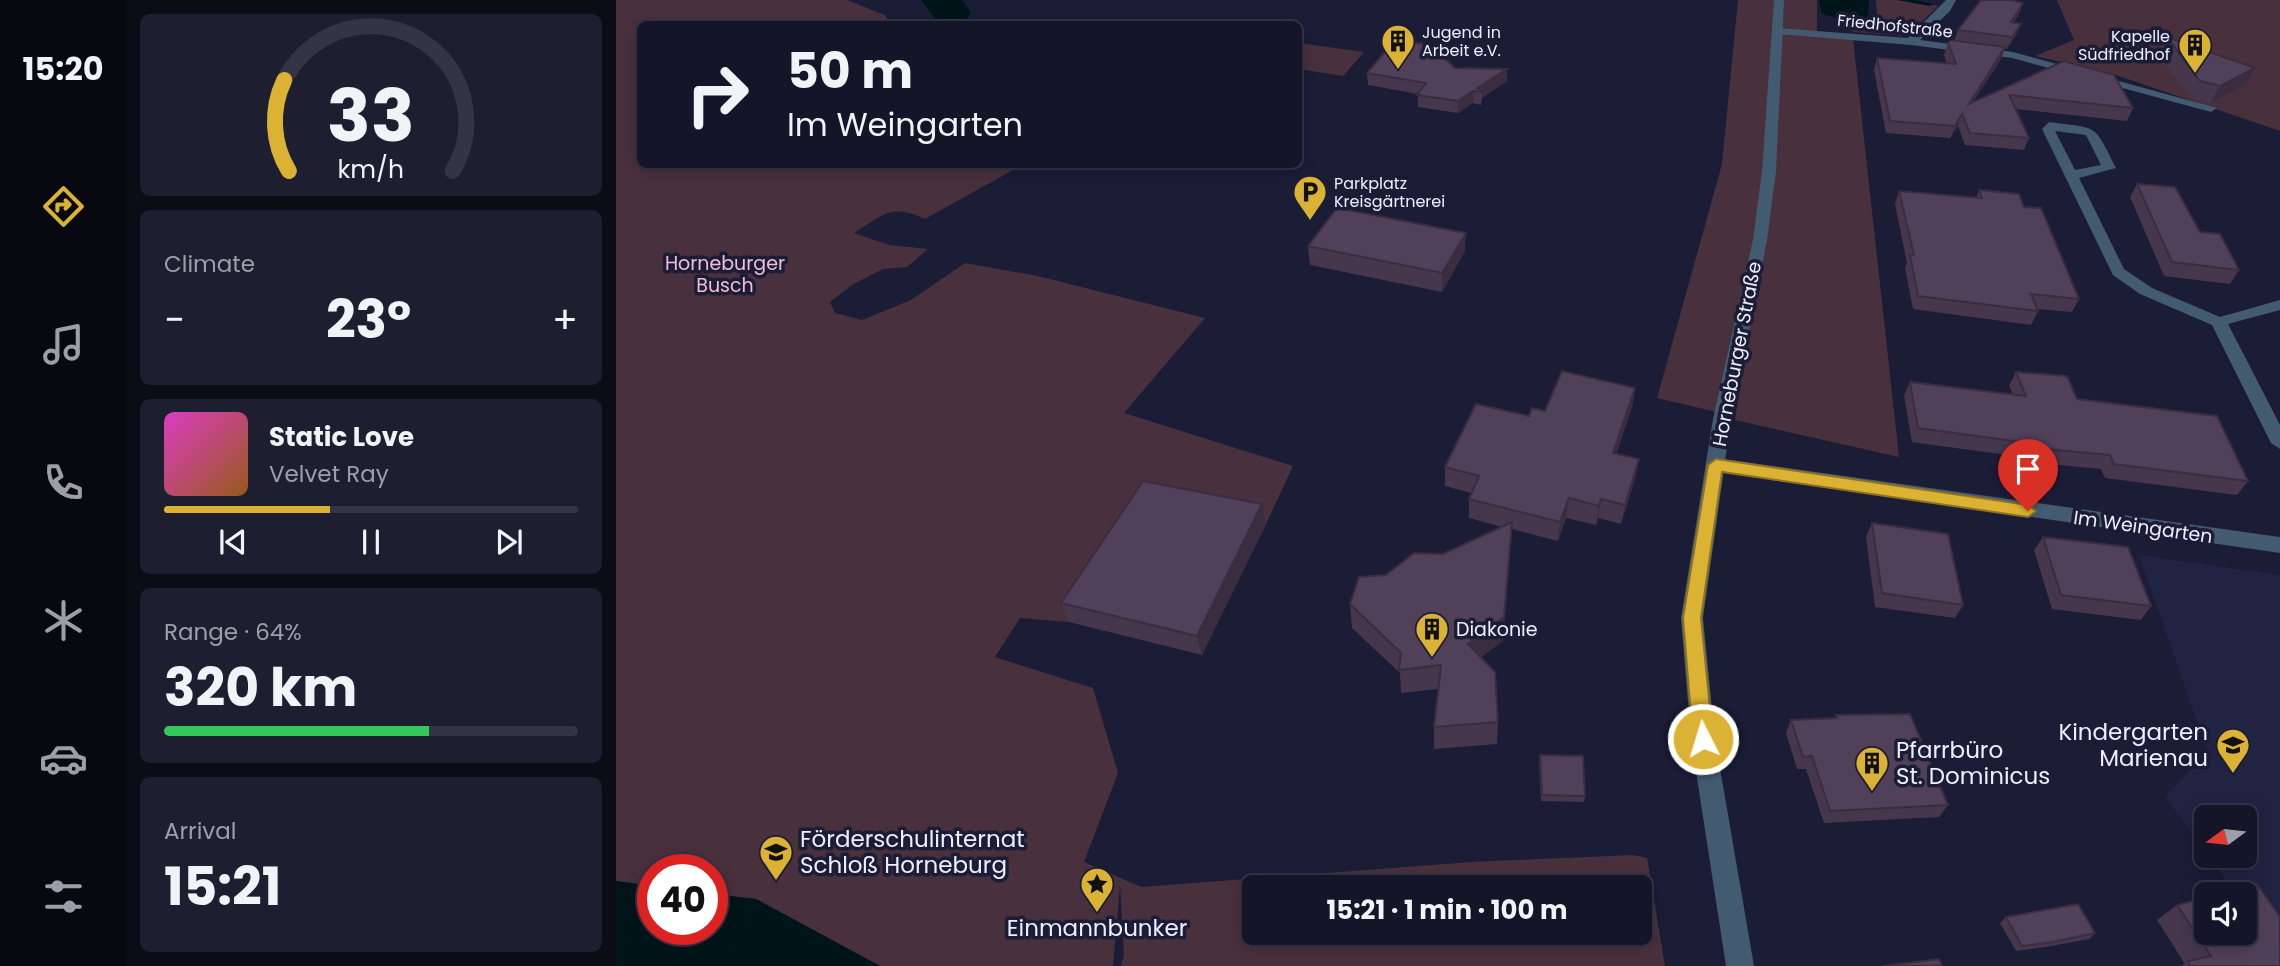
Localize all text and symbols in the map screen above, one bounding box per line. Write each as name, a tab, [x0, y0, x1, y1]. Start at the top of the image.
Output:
street label: Friedhofstraße	[1836, 8, 1954, 44]
place label: Jugend in Arbeit e.V.	[1422, 21, 1501, 62]
building icon: Jugend in Arbeit e.V.	[1379, 22, 1417, 71]
place label: Kapelle Südfriedhof	[2078, 25, 2170, 66]
building icon: Kapelle Südfriedhof	[2176, 26, 2214, 75]
text: 50 m	[787, 37, 913, 105]
text: 15:20	[22, 46, 104, 91]
icon: right	[672, 49, 763, 140]
text: 33	[327, 65, 415, 166]
text: Im Weingarten	[787, 102, 1023, 147]
text: km/h	[338, 152, 404, 187]
place label: Parkplatz Kreisgärtnerei	[1334, 172, 1445, 213]
parking icon: Parkplatz Kreisgärtnerei	[1291, 173, 1329, 222]
icon: directions	[39, 182, 88, 231]
text: Climate	[164, 248, 255, 280]
park label: Horneburger Busch	[665, 250, 785, 299]
street label: Horneburger Straße	[1706, 259, 1768, 449]
text: 23°	[326, 283, 411, 356]
text: −	[164, 293, 185, 346]
text: +	[552, 293, 578, 346]
icon: music	[39, 320, 88, 369]
text: Static Love	[269, 419, 414, 455]
pin	[1998, 439, 2058, 511]
icon: arrive	[2009, 450, 2047, 488]
icon: phone	[39, 458, 88, 507]
text: Velvet Ray	[269, 458, 389, 490]
street label: Im Weingarten	[2072, 504, 2214, 550]
icon: previous	[214, 523, 252, 561]
icon: pause	[352, 523, 390, 561]
icon: next	[490, 523, 528, 561]
icon: climate	[39, 596, 88, 645]
building icon: Diakonie	[1413, 610, 1451, 659]
text: Range · 64%	[164, 616, 302, 648]
place label: Diakonie	[1456, 616, 1538, 643]
text: 320 km	[164, 651, 357, 724]
position arrow	[1666, 702, 1740, 776]
place label: Kindergarten Marienau	[2058, 716, 2208, 774]
school or university icon: Kindergarten Marienau	[2214, 726, 2252, 775]
icon: car	[39, 734, 88, 783]
place label: Pfarrbüro St. Dominicus	[1896, 734, 2050, 792]
building icon: Pfarrbüro St. Dominicus	[1853, 744, 1891, 793]
north arrow	[2194, 805, 2258, 868]
map controls	[2194, 805, 2257, 945]
text: Arrival	[164, 815, 236, 847]
place label: Förderschulinternat Schloß Horneburg	[800, 823, 1025, 881]
school or university icon: Förderschulinternat Schloß Horneburg	[757, 833, 795, 882]
text: 15:21	[164, 850, 281, 923]
speed limit sign: 40	[637, 854, 728, 945]
place icon: Einmannbunker	[1078, 865, 1116, 914]
icon: filters	[39, 872, 88, 921]
button: sound	[2194, 882, 2257, 945]
text: 15:21 · 1 min · 100 m	[1326, 892, 1568, 928]
place label: Einmannbunker	[1007, 912, 1187, 944]

